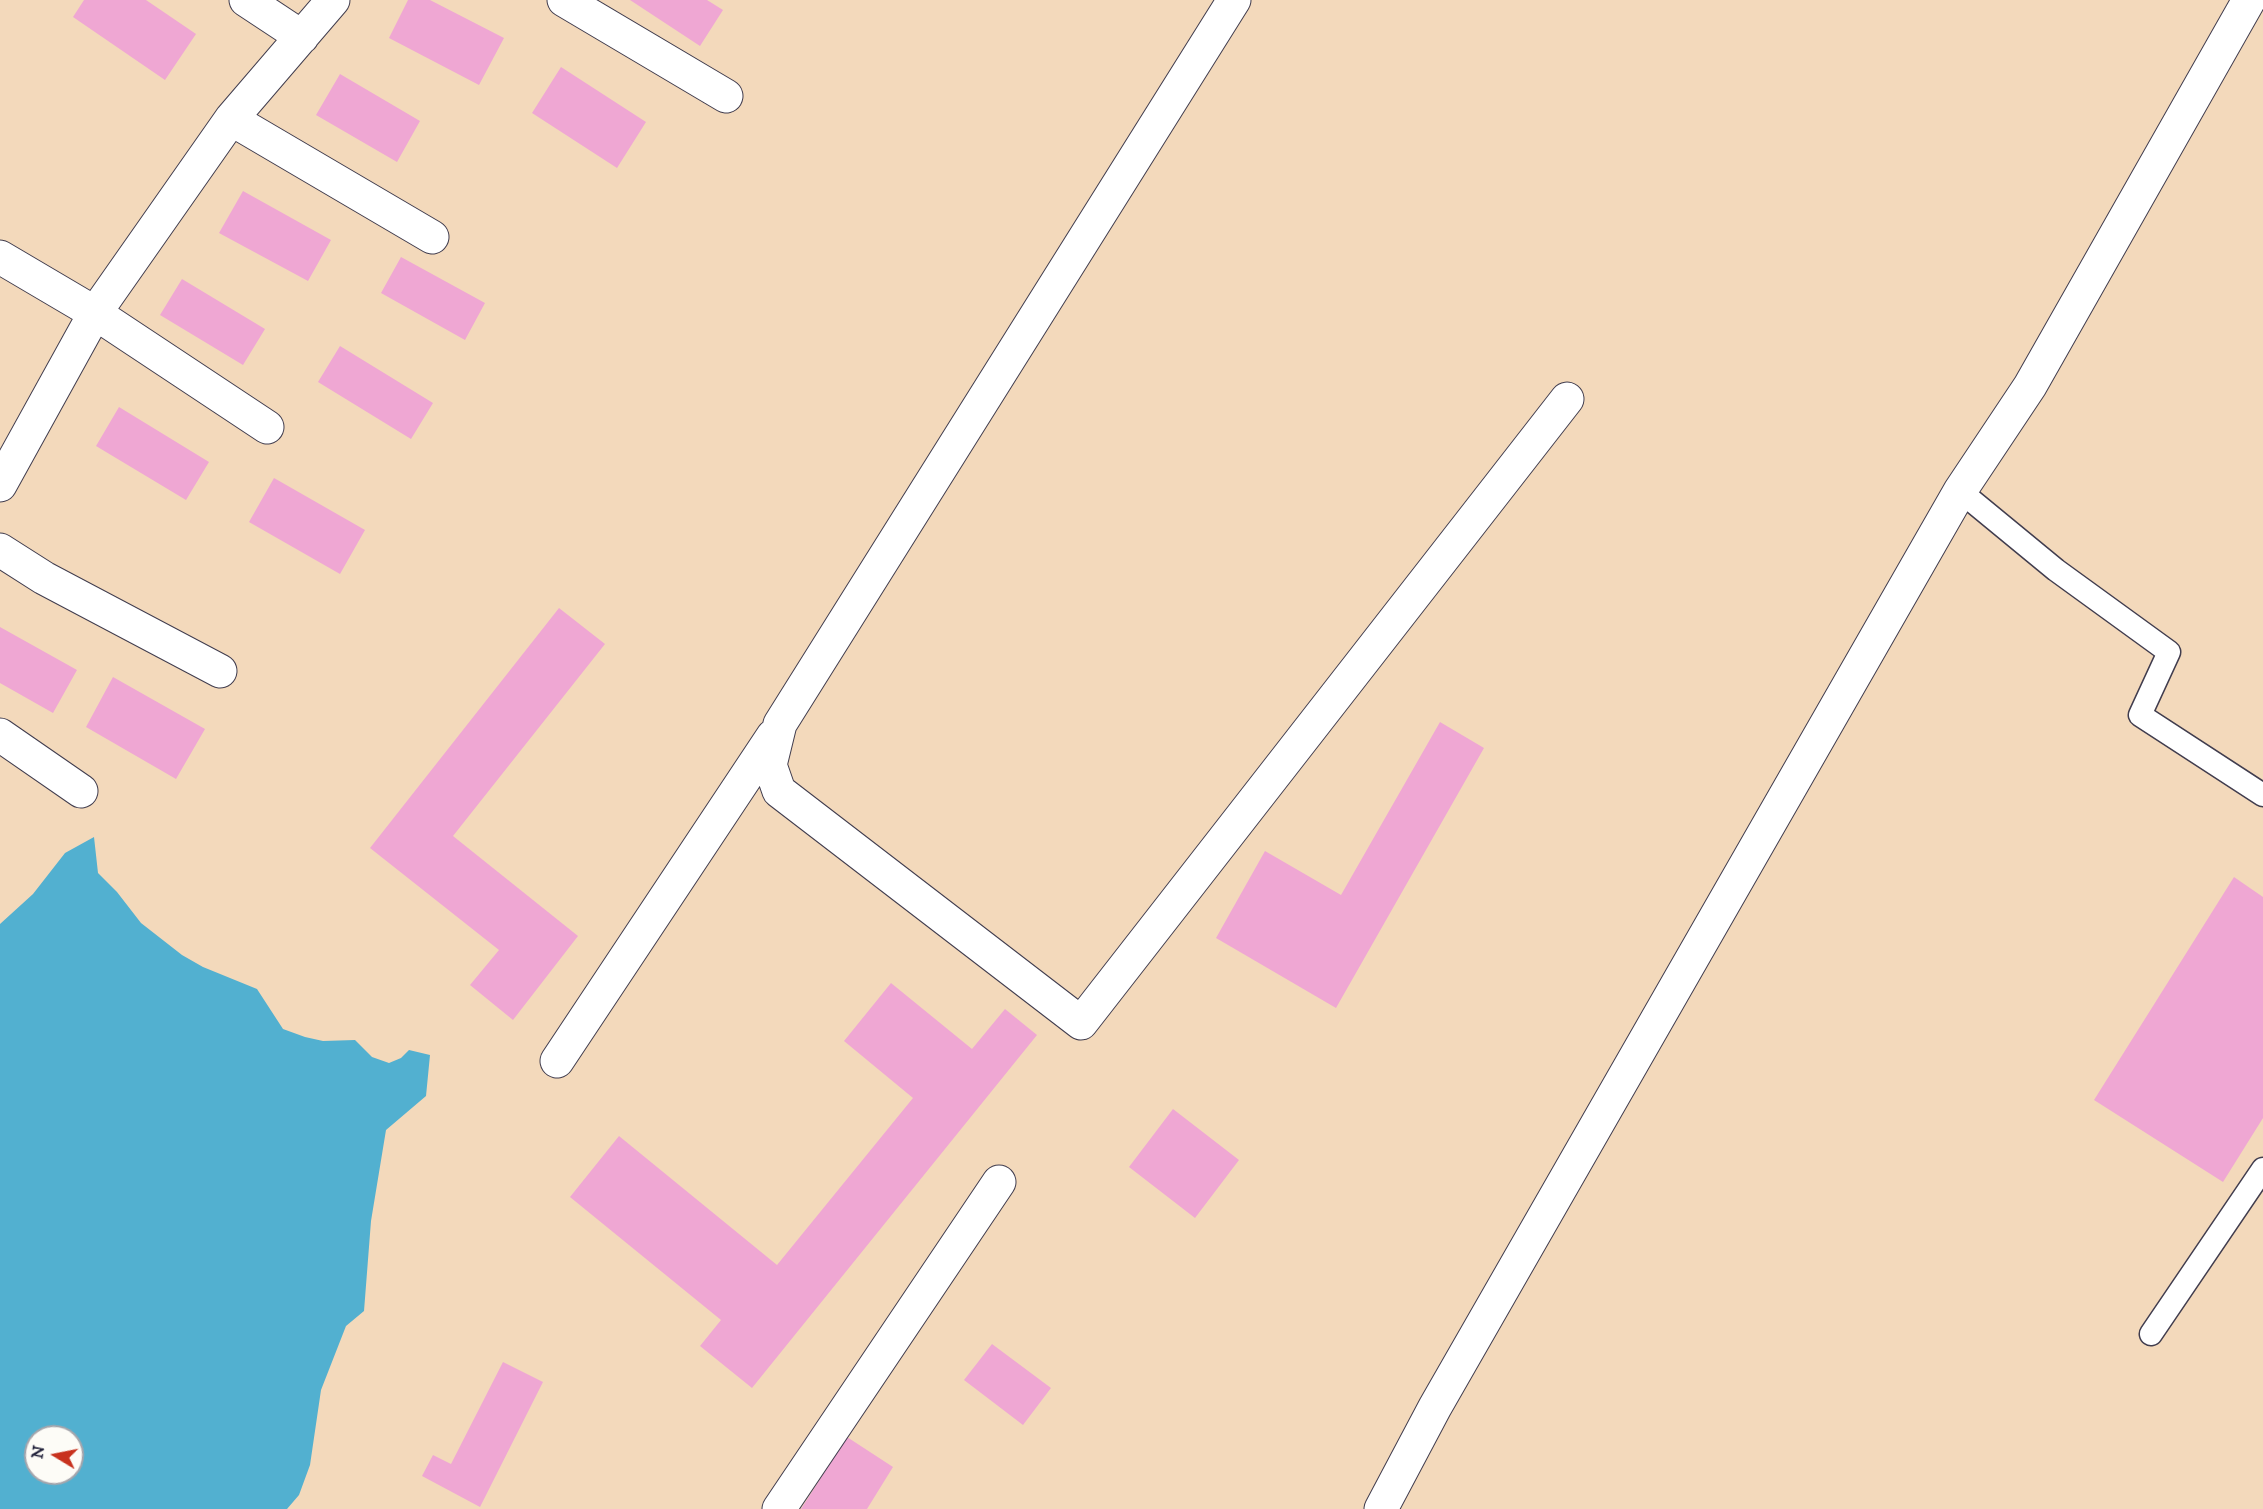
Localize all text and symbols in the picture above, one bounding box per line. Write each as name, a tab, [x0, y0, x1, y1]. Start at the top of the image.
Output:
north arrow	[24, 1425, 84, 1485]
text: N	[27, 1444, 49, 1460]

